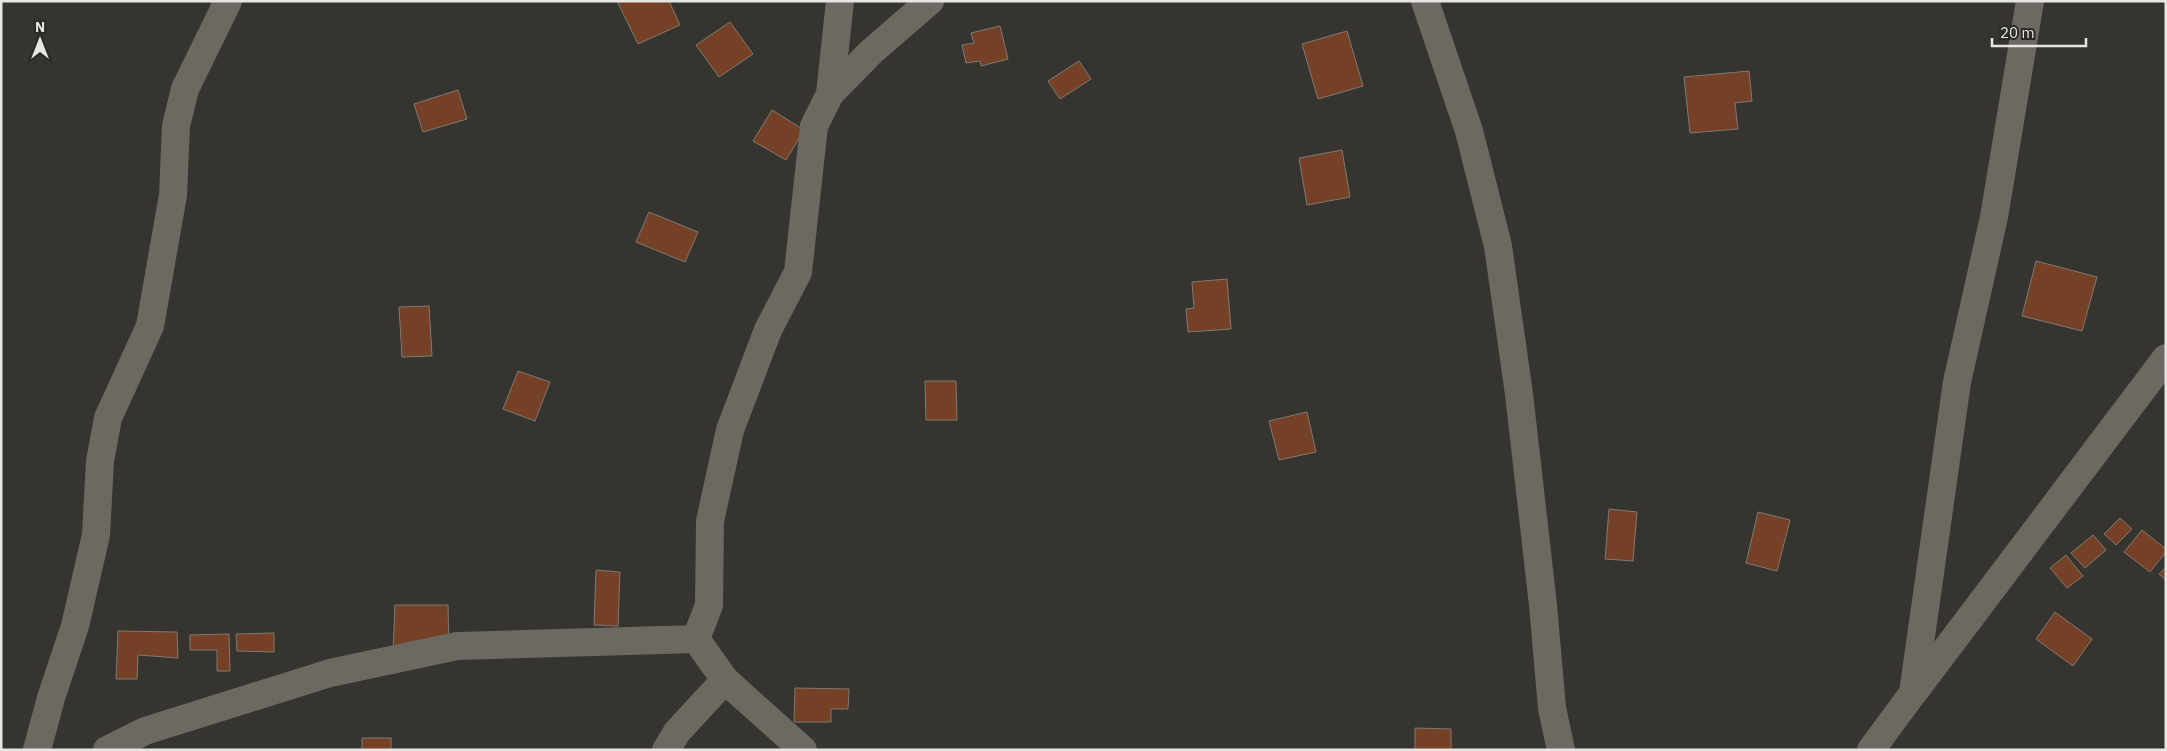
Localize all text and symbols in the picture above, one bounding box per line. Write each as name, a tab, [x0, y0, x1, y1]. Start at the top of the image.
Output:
north arrow	[15, 15, 65, 65]
scale bar	[1992, 15, 2086, 47]
text: N	[35, 18, 45, 36]
text: 20 m	[2000, 23, 2035, 42]

